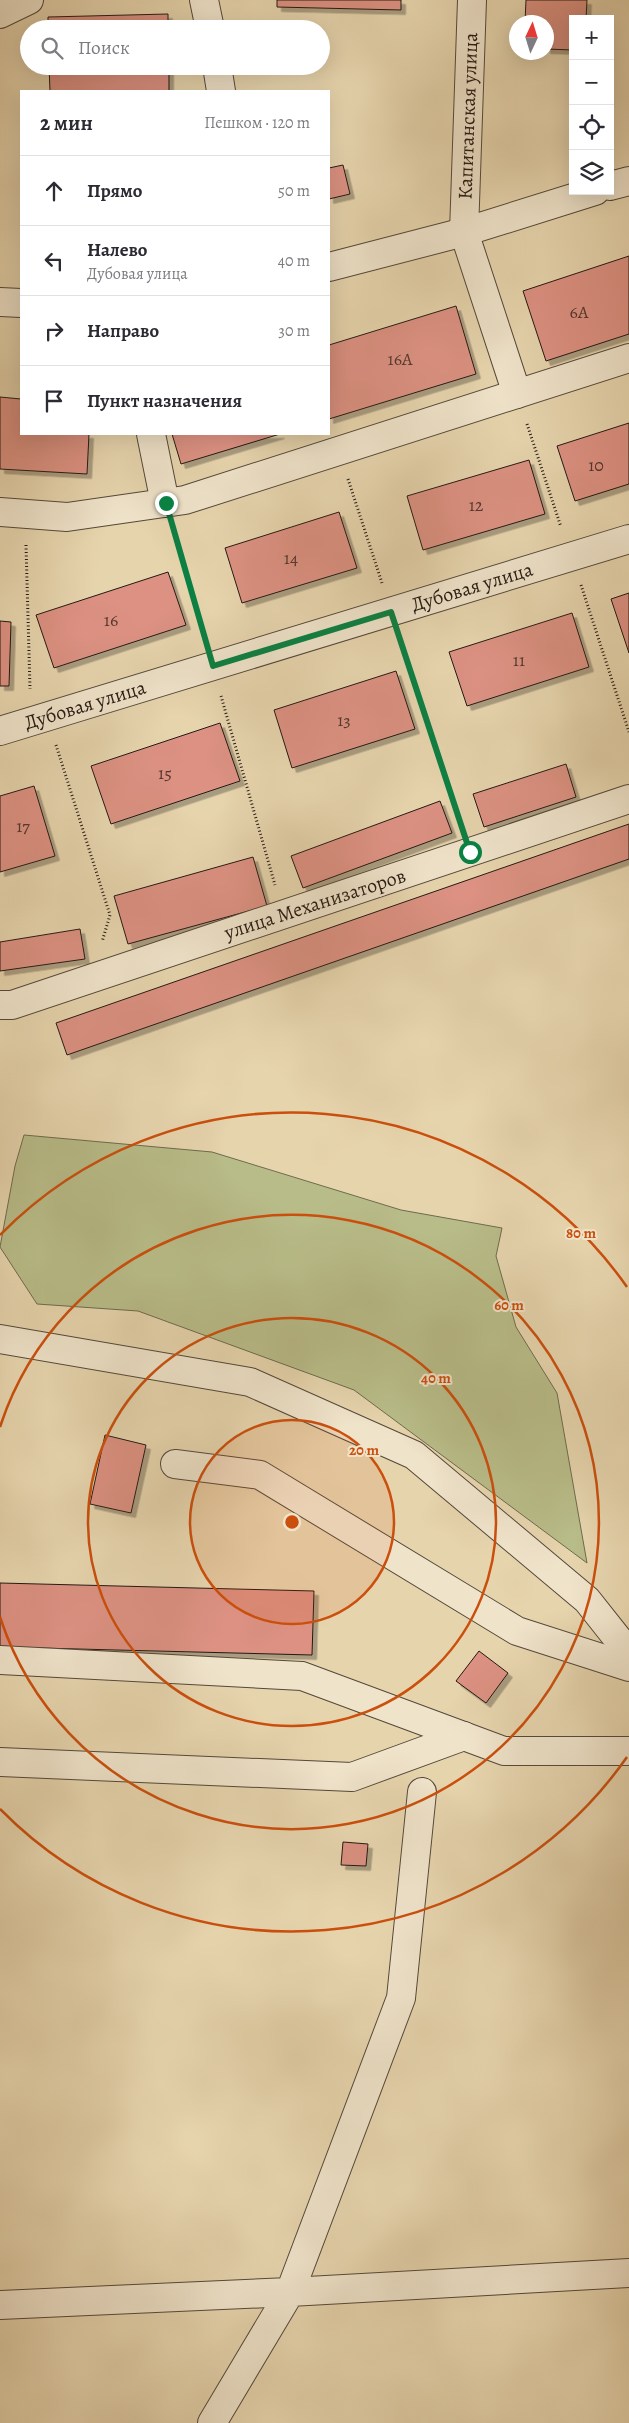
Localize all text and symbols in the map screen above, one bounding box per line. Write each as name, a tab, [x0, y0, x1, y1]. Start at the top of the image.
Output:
north arrow	[509, 15, 554, 60]
map controls	[569, 15, 614, 195]
button: +	[569, 15, 614, 60]
search box	[20, 20, 330, 75]
street label: Капитанская улица	[452, 31, 484, 200]
icon: search	[38, 34, 66, 62]
text: Поиск	[78, 35, 130, 61]
button: −	[569, 60, 614, 105]
button: locate	[569, 105, 614, 150]
text: 2 мин	[40, 109, 93, 137]
text: Пешком · 120 m	[204, 112, 310, 134]
button: layers	[569, 150, 614, 195]
icon: ahead	[40, 177, 68, 205]
text: Прямо	[87, 178, 142, 204]
text: 50 m	[278, 180, 310, 202]
text: Налево	[87, 237, 147, 263]
icon: left	[40, 247, 68, 275]
text: 40 m	[278, 250, 310, 272]
text: Дубовая улица	[87, 263, 188, 285]
house number: 6А	[570, 300, 589, 324]
icon: right	[40, 317, 68, 345]
text: Направо	[87, 318, 159, 344]
text: 30 m	[278, 320, 310, 342]
house number: 16А	[388, 347, 413, 371]
icon: arrive	[40, 387, 68, 415]
text: Пункт назначения	[87, 388, 242, 414]
house number: 10	[588, 453, 604, 477]
route end	[155, 492, 178, 515]
house number: 12	[469, 493, 484, 517]
house number: 14	[284, 546, 298, 570]
street label: Дубовая улица	[408, 555, 537, 618]
house number: 16	[104, 608, 118, 632]
house number: 11	[513, 648, 525, 672]
street label: Дубовая улица	[21, 673, 150, 736]
house number: 13	[337, 708, 351, 732]
house number: 15	[158, 761, 172, 785]
house number: 17	[16, 814, 30, 838]
route start	[459, 841, 482, 864]
street label: улица Механизаторов	[220, 862, 409, 946]
text: 80 m	[566, 1223, 596, 1243]
text: 60 m	[494, 1295, 524, 1315]
text: 40 m	[421, 1368, 451, 1388]
text: 20 m	[349, 1440, 379, 1460]
centre of rings	[283, 1513, 301, 1531]

